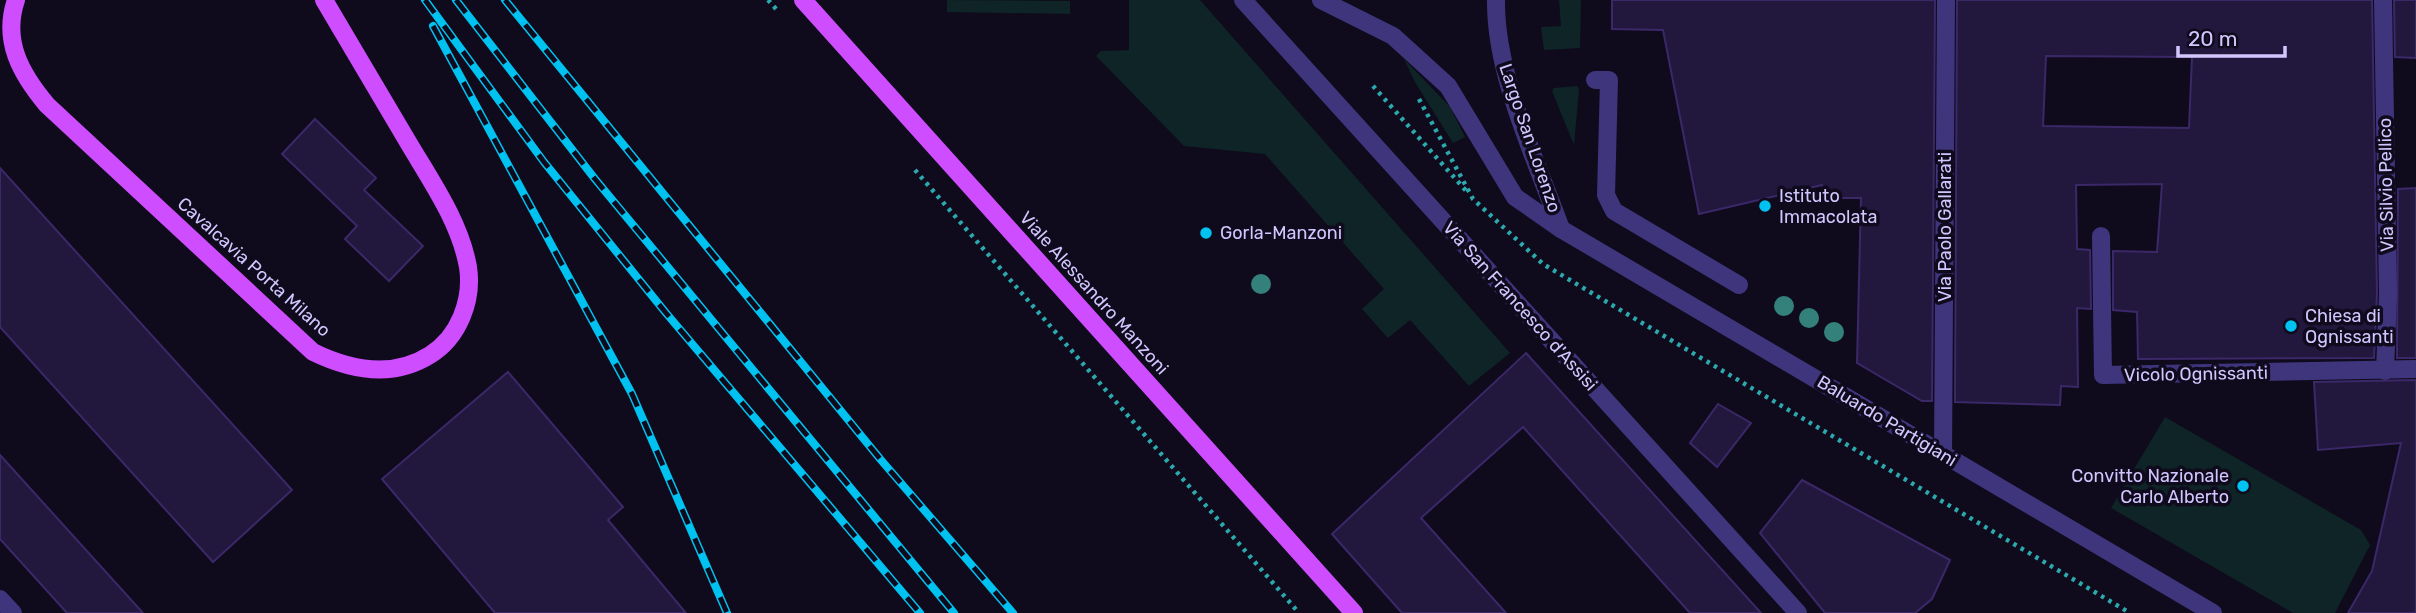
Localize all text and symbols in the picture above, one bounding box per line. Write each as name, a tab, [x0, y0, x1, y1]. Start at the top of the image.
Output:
scale bar	[2178, 14, 2285, 58]
text: 20 m	[2188, 26, 2237, 51]
street label: Largo San Lorenzo	[1494, 61, 1566, 215]
street label: Via Silvio Pellico	[2374, 118, 2398, 252]
street label: Via Paolo Gallarati	[1934, 152, 1956, 302]
place label: Istituto Immacolata	[1779, 185, 1877, 228]
street label: Cavalcavia Porta Milano	[173, 193, 335, 341]
marker: Istituto Immacolata	[1757, 198, 1773, 214]
street label: Viale Alessandro Manzoni	[1015, 207, 1173, 379]
street label: Via San Francesco d'Assisi	[1438, 217, 1602, 395]
place label: Gorla-Manzoni	[1220, 222, 1342, 244]
marker: Gorla-Manzoni	[1198, 225, 1214, 241]
place label: Chiesa di Ognissanti	[2305, 305, 2394, 348]
marker: Chiesa di Ognissanti	[2283, 318, 2299, 334]
street label: Vicolo Ognissanti	[2124, 362, 2268, 386]
street label: Baluardo Partigiani	[1813, 371, 1961, 471]
place label: Convitto Nazionale Carlo Alberto	[2071, 465, 2229, 508]
marker: Convitto Nazionale Carlo Alberto	[2235, 478, 2251, 494]

